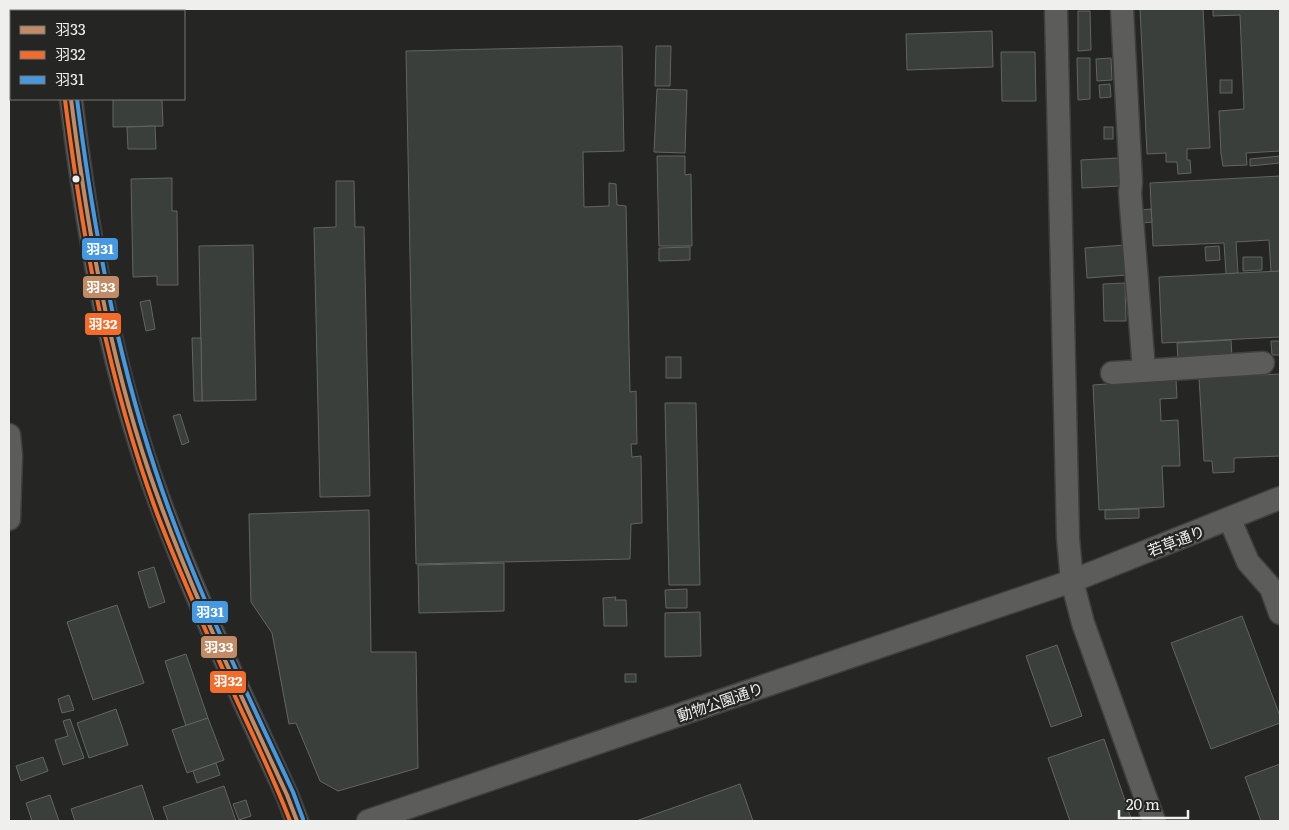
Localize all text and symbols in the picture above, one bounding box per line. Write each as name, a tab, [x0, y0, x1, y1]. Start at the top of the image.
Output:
legend	[10, 10, 185, 100]
text: 羽33	[55, 17, 86, 40]
text: 羽32	[55, 42, 86, 65]
text: 羽31	[55, 67, 84, 90]
unlabelled marker	[71, 174, 81, 184]
line badge: 羽31	[81, 237, 119, 261]
text: 羽31	[86, 238, 114, 258]
line badge: 羽33	[82, 275, 120, 299]
text: 羽33	[86, 276, 116, 296]
line badge: 羽32	[84, 312, 122, 336]
text: 羽32	[88, 313, 118, 333]
street label: 若草通り	[1144, 519, 1208, 561]
line badge: 羽31	[191, 600, 229, 624]
text: 羽31	[196, 601, 224, 621]
line badge: 羽33	[200, 635, 238, 659]
text: 羽33	[204, 636, 234, 656]
line badge: 羽32	[209, 670, 247, 694]
text: 羽32	[213, 670, 243, 690]
street label: 動物公園通り	[674, 675, 766, 727]
scale bar	[1119, 788, 1188, 820]
text: 20 m	[1126, 792, 1160, 815]

